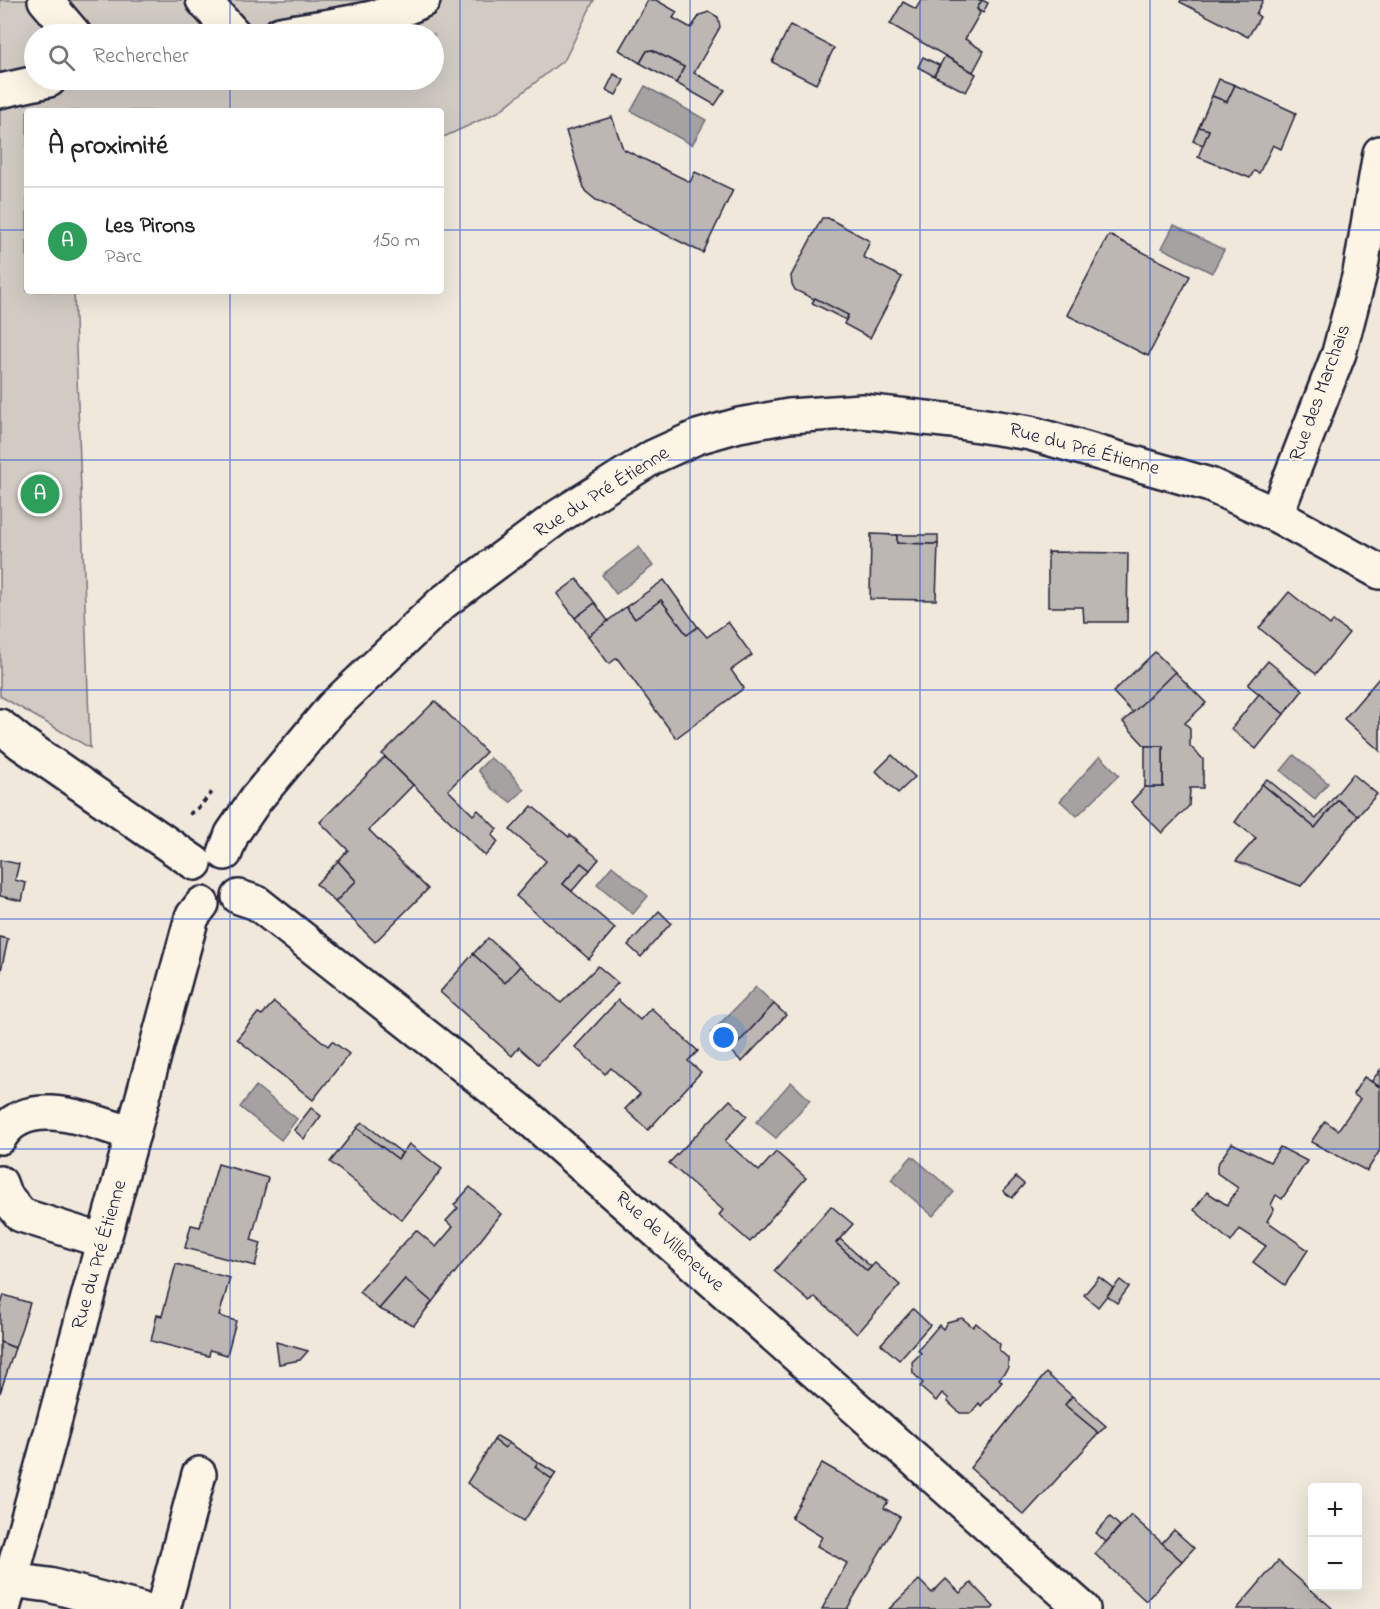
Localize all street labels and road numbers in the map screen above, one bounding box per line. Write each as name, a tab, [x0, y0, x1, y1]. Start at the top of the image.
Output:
street label: Rue des Marchais	[1283, 320, 1359, 466]
street label: Rue du Pré Étienne	[1006, 416, 1162, 484]
street label: Rue du Pré Étienne	[529, 440, 675, 546]
street label: Rue du Pré Étienne	[65, 1177, 135, 1333]
street label: Rue de Villeneuve	[608, 1185, 730, 1299]

